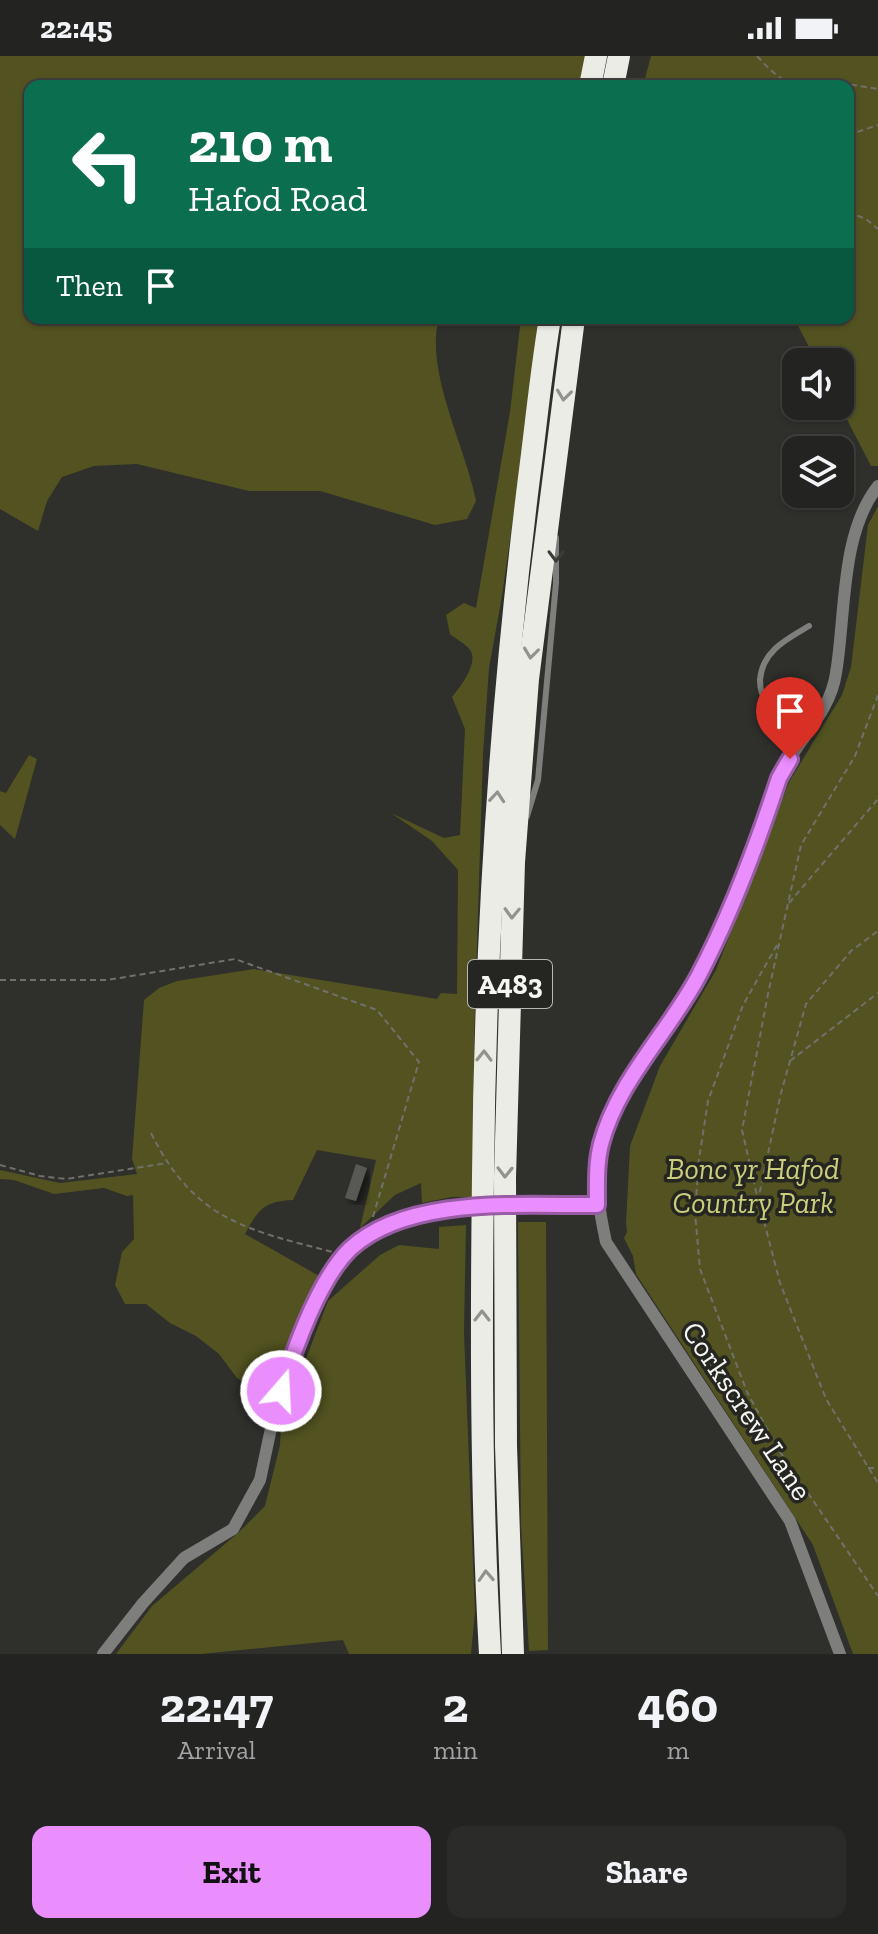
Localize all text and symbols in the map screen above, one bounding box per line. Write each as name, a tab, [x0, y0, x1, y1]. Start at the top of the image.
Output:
text: 22:45	[40, 10, 112, 46]
text: 210 m	[188, 109, 332, 176]
icon: left	[56, 112, 160, 216]
text: Hafod Road	[188, 177, 367, 220]
icon: arrive	[139, 264, 183, 308]
text: Then	[56, 268, 123, 304]
map controls	[782, 348, 854, 508]
button: sound	[782, 348, 854, 420]
one-way arrow	[556, 388, 573, 402]
button: layers	[782, 436, 854, 508]
one-way arrow	[547, 550, 565, 563]
one-way arrow	[523, 647, 540, 660]
pin	[756, 677, 824, 759]
icon: arrive	[768, 689, 812, 733]
one-way arrow	[488, 790, 505, 803]
one-way arrow	[504, 907, 521, 920]
road number: A483	[468, 960, 552, 1008]
one-way arrow	[475, 1049, 493, 1062]
park label: Bonc yr Hafod Country Park	[667, 1151, 839, 1221]
one-way arrow	[496, 1166, 514, 1179]
one-way arrow	[473, 1309, 491, 1322]
street label: Corkscrew Lane	[674, 1315, 820, 1507]
position arrow	[239, 1349, 323, 1433]
one-way arrow	[478, 1569, 495, 1582]
text: 22:47	[160, 1677, 273, 1734]
text: 2	[443, 1677, 468, 1734]
text: 460	[638, 1677, 718, 1734]
text: Arrival	[177, 1734, 256, 1766]
text: min	[433, 1734, 478, 1766]
text: m	[667, 1734, 689, 1766]
button: Exit	[32, 1826, 431, 1918]
button: Share	[447, 1826, 846, 1918]

